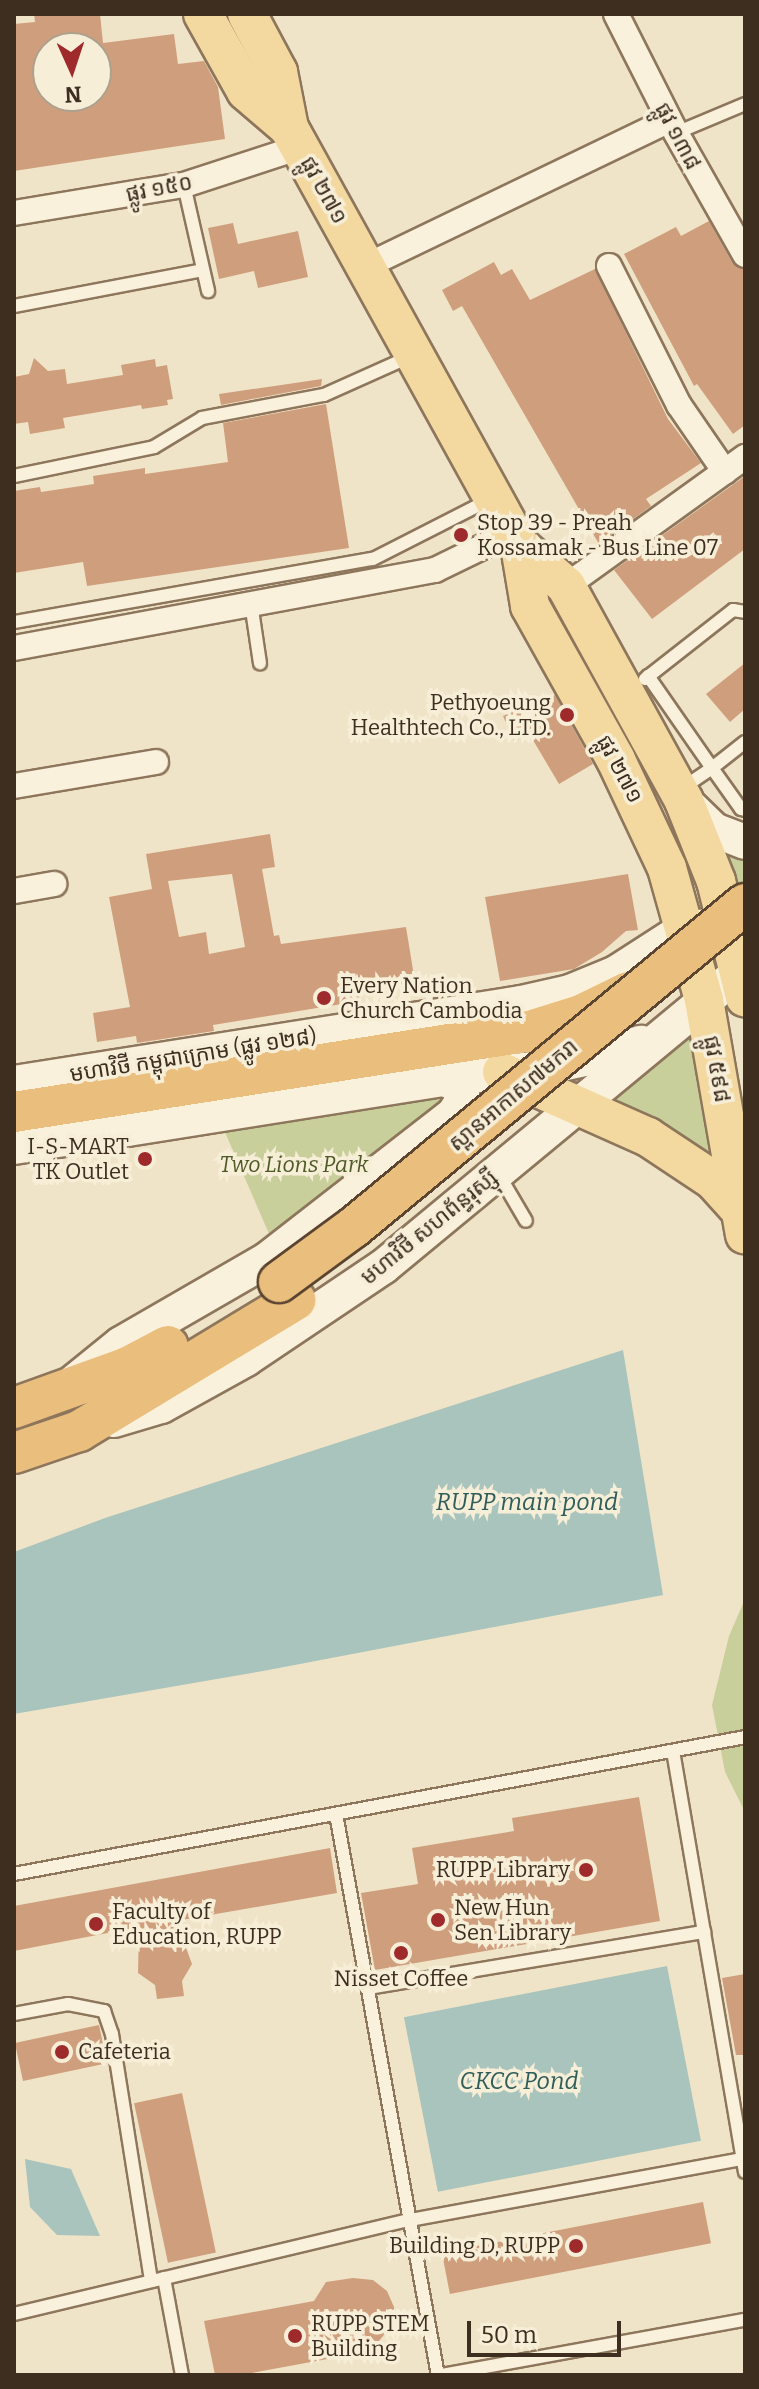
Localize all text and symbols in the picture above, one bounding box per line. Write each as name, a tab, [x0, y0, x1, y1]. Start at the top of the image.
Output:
north arrow	[32, 32, 112, 112]
text: N	[64, 81, 82, 108]
street label: ផ្លូវ ១៣៨	[649, 98, 707, 174]
street label: ផ្លូវ ២៧១	[295, 152, 353, 228]
street label: ផ្លូវ ១៥០	[123, 169, 195, 207]
place label: Stop 39 - Preah Kossamak - Bus Line 07	[477, 509, 718, 560]
marker: Stop 39 - Preah Kossamak - Bus Line 07	[452, 526, 470, 544]
place label: Pethyoeung Healthtech Co., LTD.	[351, 689, 551, 740]
marker: Pethyoeung Healthtech Co., LTD.	[558, 706, 576, 724]
street label: ផ្លូវ ២៧១	[591, 730, 649, 808]
place label: Every Nation Church Cambodia	[340, 972, 523, 1024]
marker: Every Nation Church Cambodia	[315, 989, 333, 1007]
street label: មហាវិថី កម្ពុជាក្រោម (ផ្លូវ ១២៨)	[68, 1022, 318, 1088]
street label: ស្ពានអាកាស៧មករា	[443, 1033, 583, 1157]
street label: ផ្លូវ ៥៩៨	[698, 1033, 736, 1105]
place label: I-S-MART TK Outlet	[27, 1133, 129, 1184]
marker: I-S-MART TK Outlet	[136, 1150, 154, 1168]
park label: Two Lions Park	[219, 1152, 369, 1178]
street label: មហាវិថី សហព័ន្ធរុស្ស៊ី	[355, 1164, 503, 1290]
water label: RUPP main pond	[436, 1489, 618, 1517]
place label: RUPP Library	[436, 1857, 570, 1883]
marker: RUPP Library	[577, 1861, 595, 1879]
place label: New Hun Sen Library	[454, 1894, 571, 1946]
place label: Faculty of Education, RUPP	[112, 1898, 282, 1950]
marker: New Hun Sen Library	[429, 1911, 447, 1929]
marker: Faculty of Education, RUPP	[87, 1915, 105, 1933]
marker: Nisset Coffee	[392, 1944, 410, 1962]
place label: Nisset Coffee	[334, 1966, 468, 1992]
place label: Cafeteria	[78, 2039, 171, 2065]
marker: Cafeteria	[53, 2043, 71, 2061]
water label: CKCC Pond	[459, 2068, 579, 2096]
place label: Building D, RUPP	[389, 2233, 560, 2259]
marker: Building D, RUPP	[567, 2237, 585, 2255]
scale bar	[471, 2305, 625, 2355]
place label: RUPP STEM Building	[311, 2310, 430, 2362]
text: 50 m	[481, 2321, 537, 2349]
marker: RUPP STEM Building	[286, 2327, 304, 2345]

